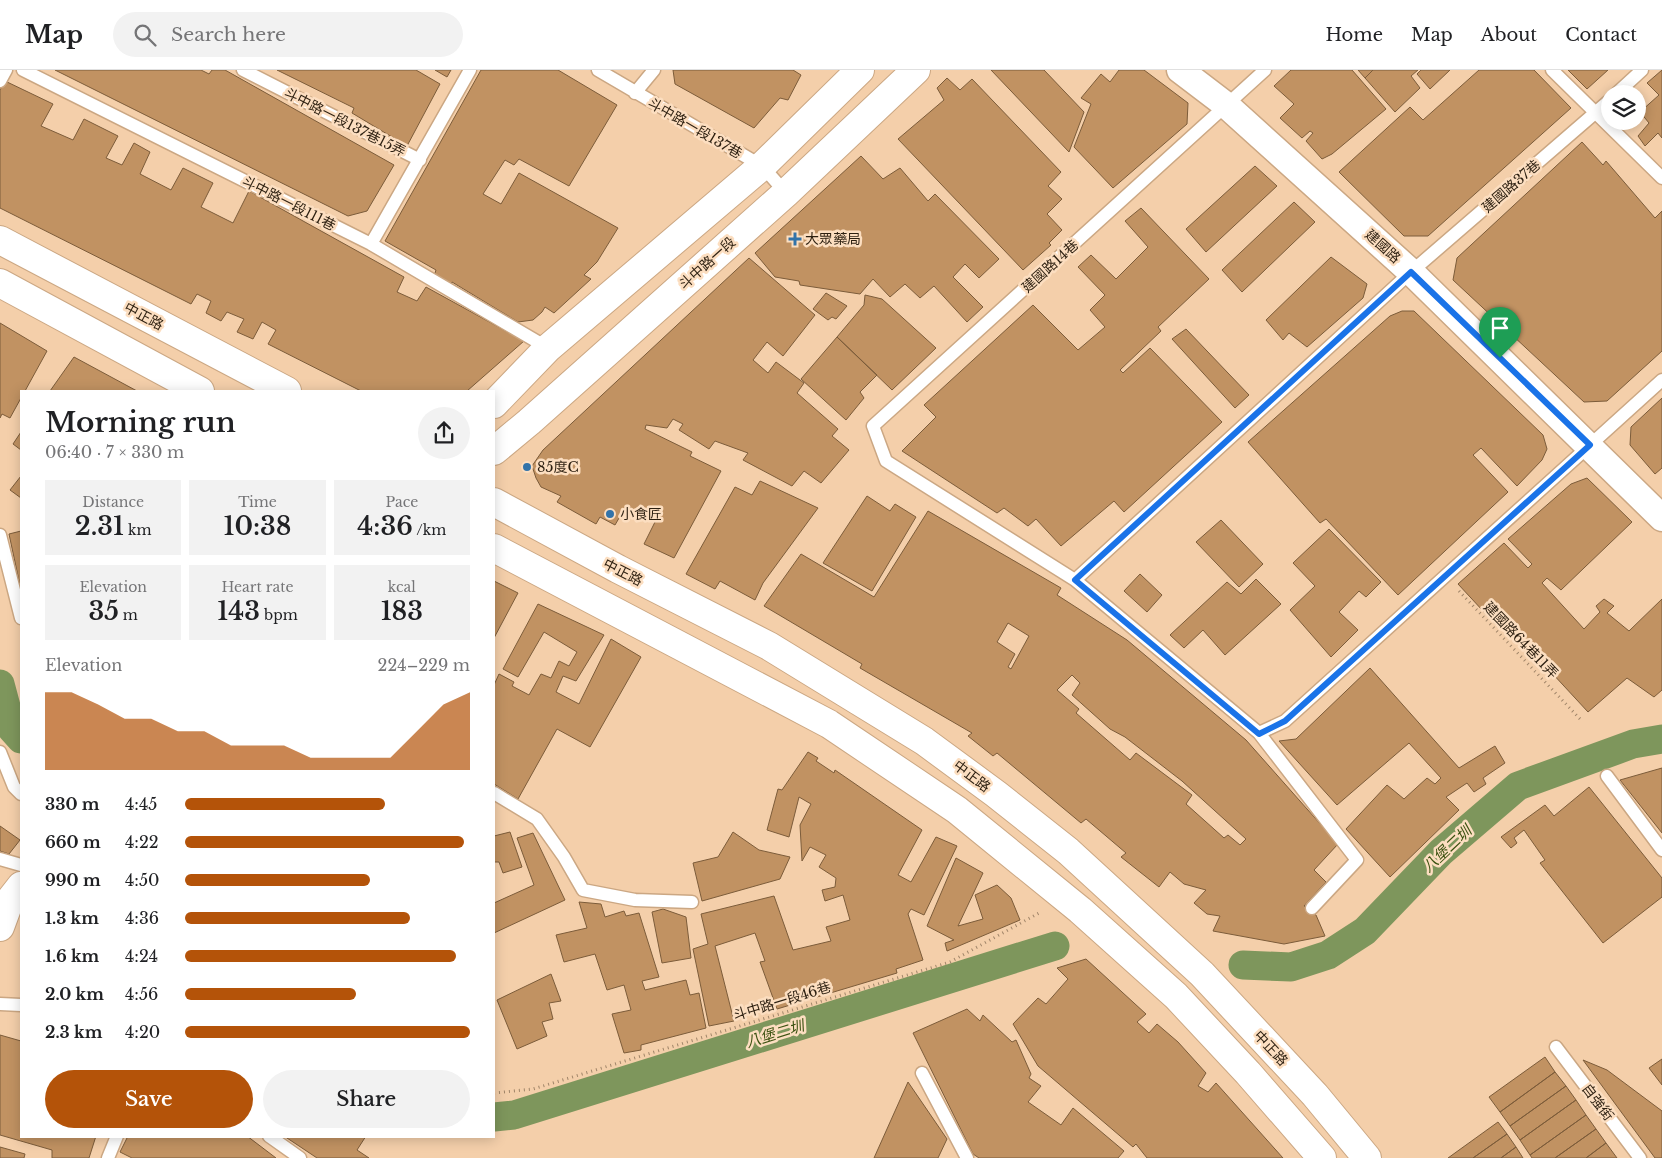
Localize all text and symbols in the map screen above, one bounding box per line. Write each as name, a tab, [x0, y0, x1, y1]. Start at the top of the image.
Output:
search box	[113, 12, 463, 57]
text: Map	[25, 20, 83, 49]
icon: search	[131, 21, 159, 49]
text: Search here	[171, 23, 286, 46]
text: Home	[1325, 24, 1383, 46]
text: Map	[1411, 24, 1453, 46]
text: About	[1481, 24, 1537, 46]
text: Contact	[1565, 24, 1637, 46]
street label: 斗中路一段137巷15弄	[281, 84, 409, 160]
map controls	[1601, 85, 1646, 130]
button: layers	[1601, 85, 1646, 130]
street label: 斗中路一段137巷	[645, 94, 745, 162]
street label: 建國路37巷	[1478, 156, 1544, 216]
street label: 斗中路一段111巷	[239, 172, 339, 234]
street label: 建國路	[1361, 225, 1405, 267]
place label: 大眾藥局	[805, 230, 861, 248]
street label: 斗中路一段	[675, 233, 739, 293]
marker: 大眾藥局	[789, 233, 801, 245]
street label: 建國路14巷	[1018, 236, 1082, 296]
street label: 中正路	[121, 298, 167, 334]
pin	[1479, 307, 1521, 358]
icon: arrive	[1486, 314, 1514, 342]
text: Morning run	[45, 405, 236, 440]
button: share	[418, 407, 470, 459]
text: 06:40 · 7 × 330 m	[45, 442, 184, 462]
place label: 85度C	[537, 458, 579, 476]
marker: 85度C	[521, 461, 533, 473]
text: Distance	[82, 493, 144, 511]
text: Time	[238, 493, 277, 511]
text: Pace	[385, 493, 418, 511]
place label: 小食匠	[620, 505, 662, 523]
marker: 小食匠	[604, 508, 616, 520]
text: 2.31	[75, 511, 124, 542]
text: 10:38	[223, 511, 292, 542]
text: 4:36	[357, 511, 413, 542]
text: km	[124, 521, 152, 539]
text: /km	[413, 521, 446, 539]
street label: 中正路	[600, 554, 646, 590]
text: Elevation	[79, 578, 147, 596]
text: Heart rate	[221, 578, 294, 596]
text: kcal	[388, 578, 416, 596]
text: 35	[88, 596, 119, 627]
text: 143	[217, 596, 260, 627]
text: 183	[381, 596, 423, 627]
street label: 建國路64巷11弄	[1480, 598, 1562, 682]
text: m	[119, 606, 138, 624]
text: bpm	[260, 606, 298, 624]
text: Elevation	[45, 655, 122, 675]
text: 224–229 m	[378, 655, 470, 675]
street label: 中正路	[950, 756, 994, 796]
text: 330 m	[45, 794, 99, 814]
text: 4:45	[125, 794, 157, 814]
water label: 八堡二圳	[1418, 820, 1477, 876]
text: 660 m	[45, 832, 101, 852]
text: 4:22	[125, 832, 159, 852]
text: 990 m	[45, 870, 101, 890]
text: 4:50	[125, 870, 159, 890]
text: 1.3 km	[45, 908, 99, 928]
text: 4:36	[125, 908, 159, 928]
text: 1.6 km	[45, 946, 99, 966]
text: 4:24	[125, 946, 158, 966]
street label: 斗中路一段46巷	[731, 978, 833, 1024]
text: 2.0 km	[45, 984, 104, 1004]
text: 4:56	[125, 984, 158, 1004]
water label: 八堡二圳	[743, 1015, 808, 1051]
text: 2.3 km	[45, 1022, 102, 1042]
text: 4:20	[125, 1022, 160, 1042]
street label: 中正路	[1250, 1027, 1292, 1069]
button: Save	[45, 1070, 253, 1128]
button: Share	[263, 1070, 470, 1128]
street label: 自強街	[1578, 1080, 1618, 1124]

